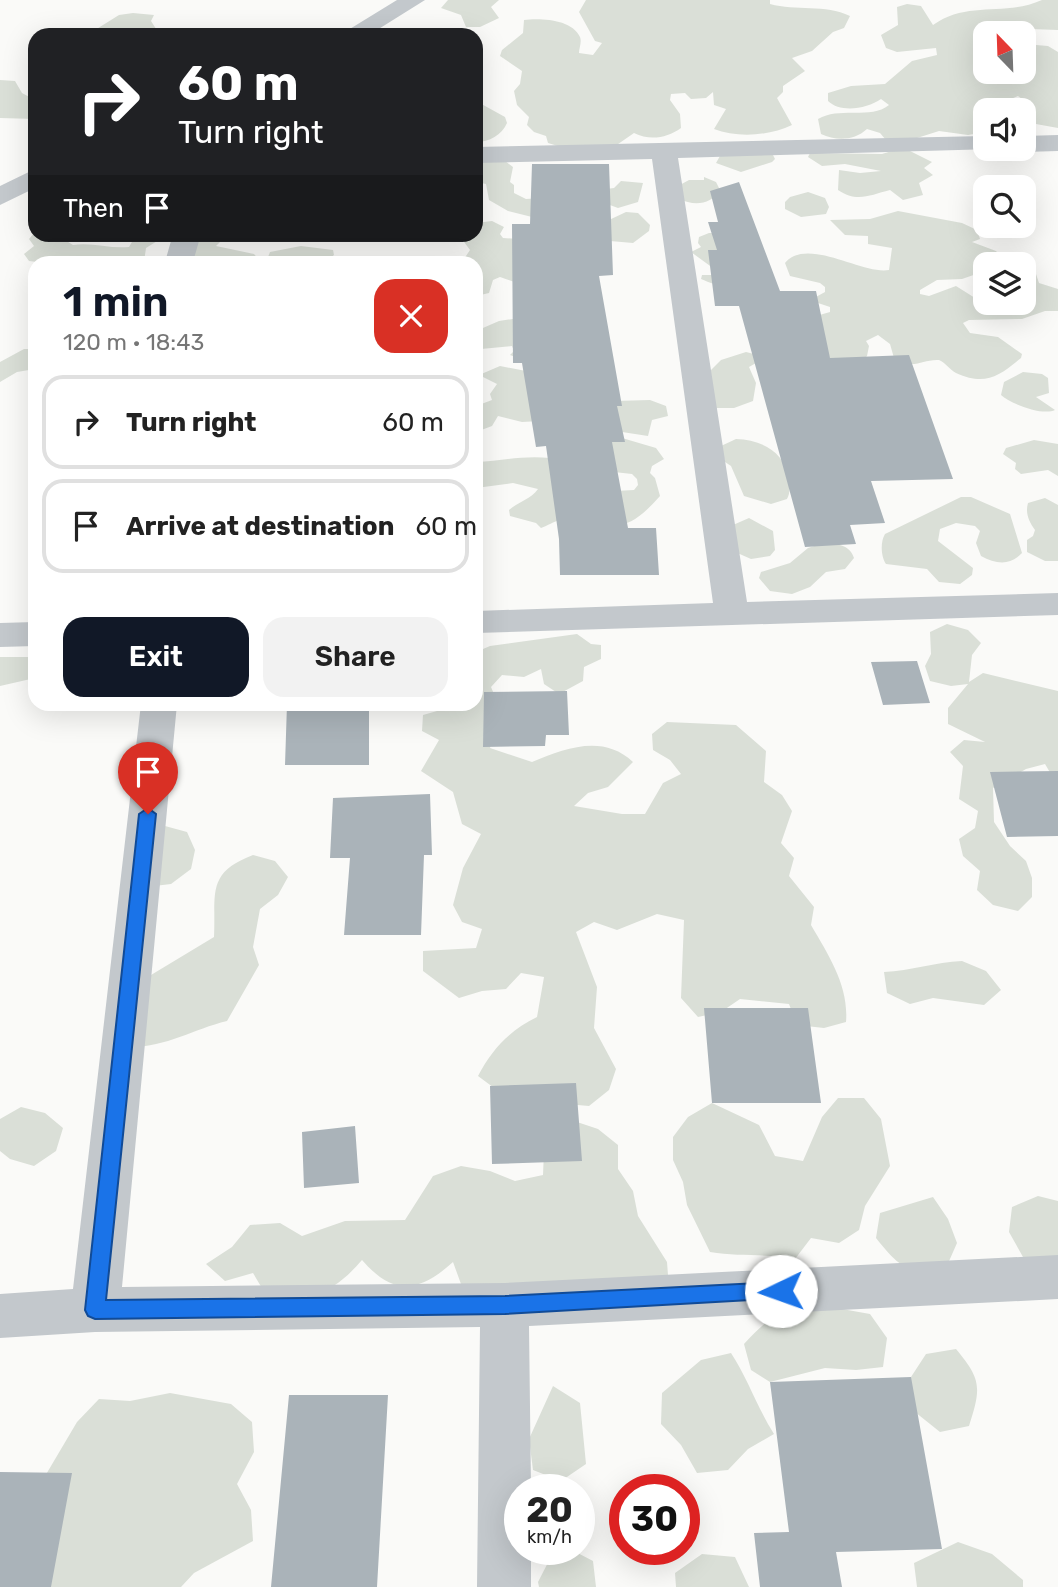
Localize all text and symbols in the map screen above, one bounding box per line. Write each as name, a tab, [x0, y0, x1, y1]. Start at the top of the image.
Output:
north arrow	[973, 21, 1036, 84]
map controls	[973, 21, 1036, 315]
text: 60 m	[178, 54, 299, 112]
icon: right	[63, 56, 154, 147]
button: sound	[973, 98, 1036, 161]
text: Turn right	[178, 113, 323, 151]
button: search	[973, 175, 1036, 238]
icon: arrive	[138, 189, 176, 227]
text: Then	[63, 193, 124, 224]
button: layers	[973, 252, 1036, 315]
text: 1 min	[63, 277, 169, 327]
button: close	[374, 279, 448, 353]
text: 120 m · 18:43	[63, 328, 204, 356]
icon: right	[67, 403, 105, 441]
text: Turn right	[126, 407, 256, 438]
text: 60 m	[382, 407, 444, 438]
icon: arrive	[67, 507, 105, 545]
text: Arrive at destination	[126, 511, 394, 542]
text: 60 m	[415, 511, 477, 542]
button: Exit	[63, 617, 249, 697]
button: Share	[263, 617, 448, 697]
pin	[118, 742, 178, 814]
icon: arrive	[129, 753, 167, 791]
position arrow	[744, 1254, 818, 1328]
speed limit sign: 30	[609, 1474, 700, 1565]
text: 20	[526, 1489, 573, 1531]
text: km/h	[527, 1526, 572, 1548]

